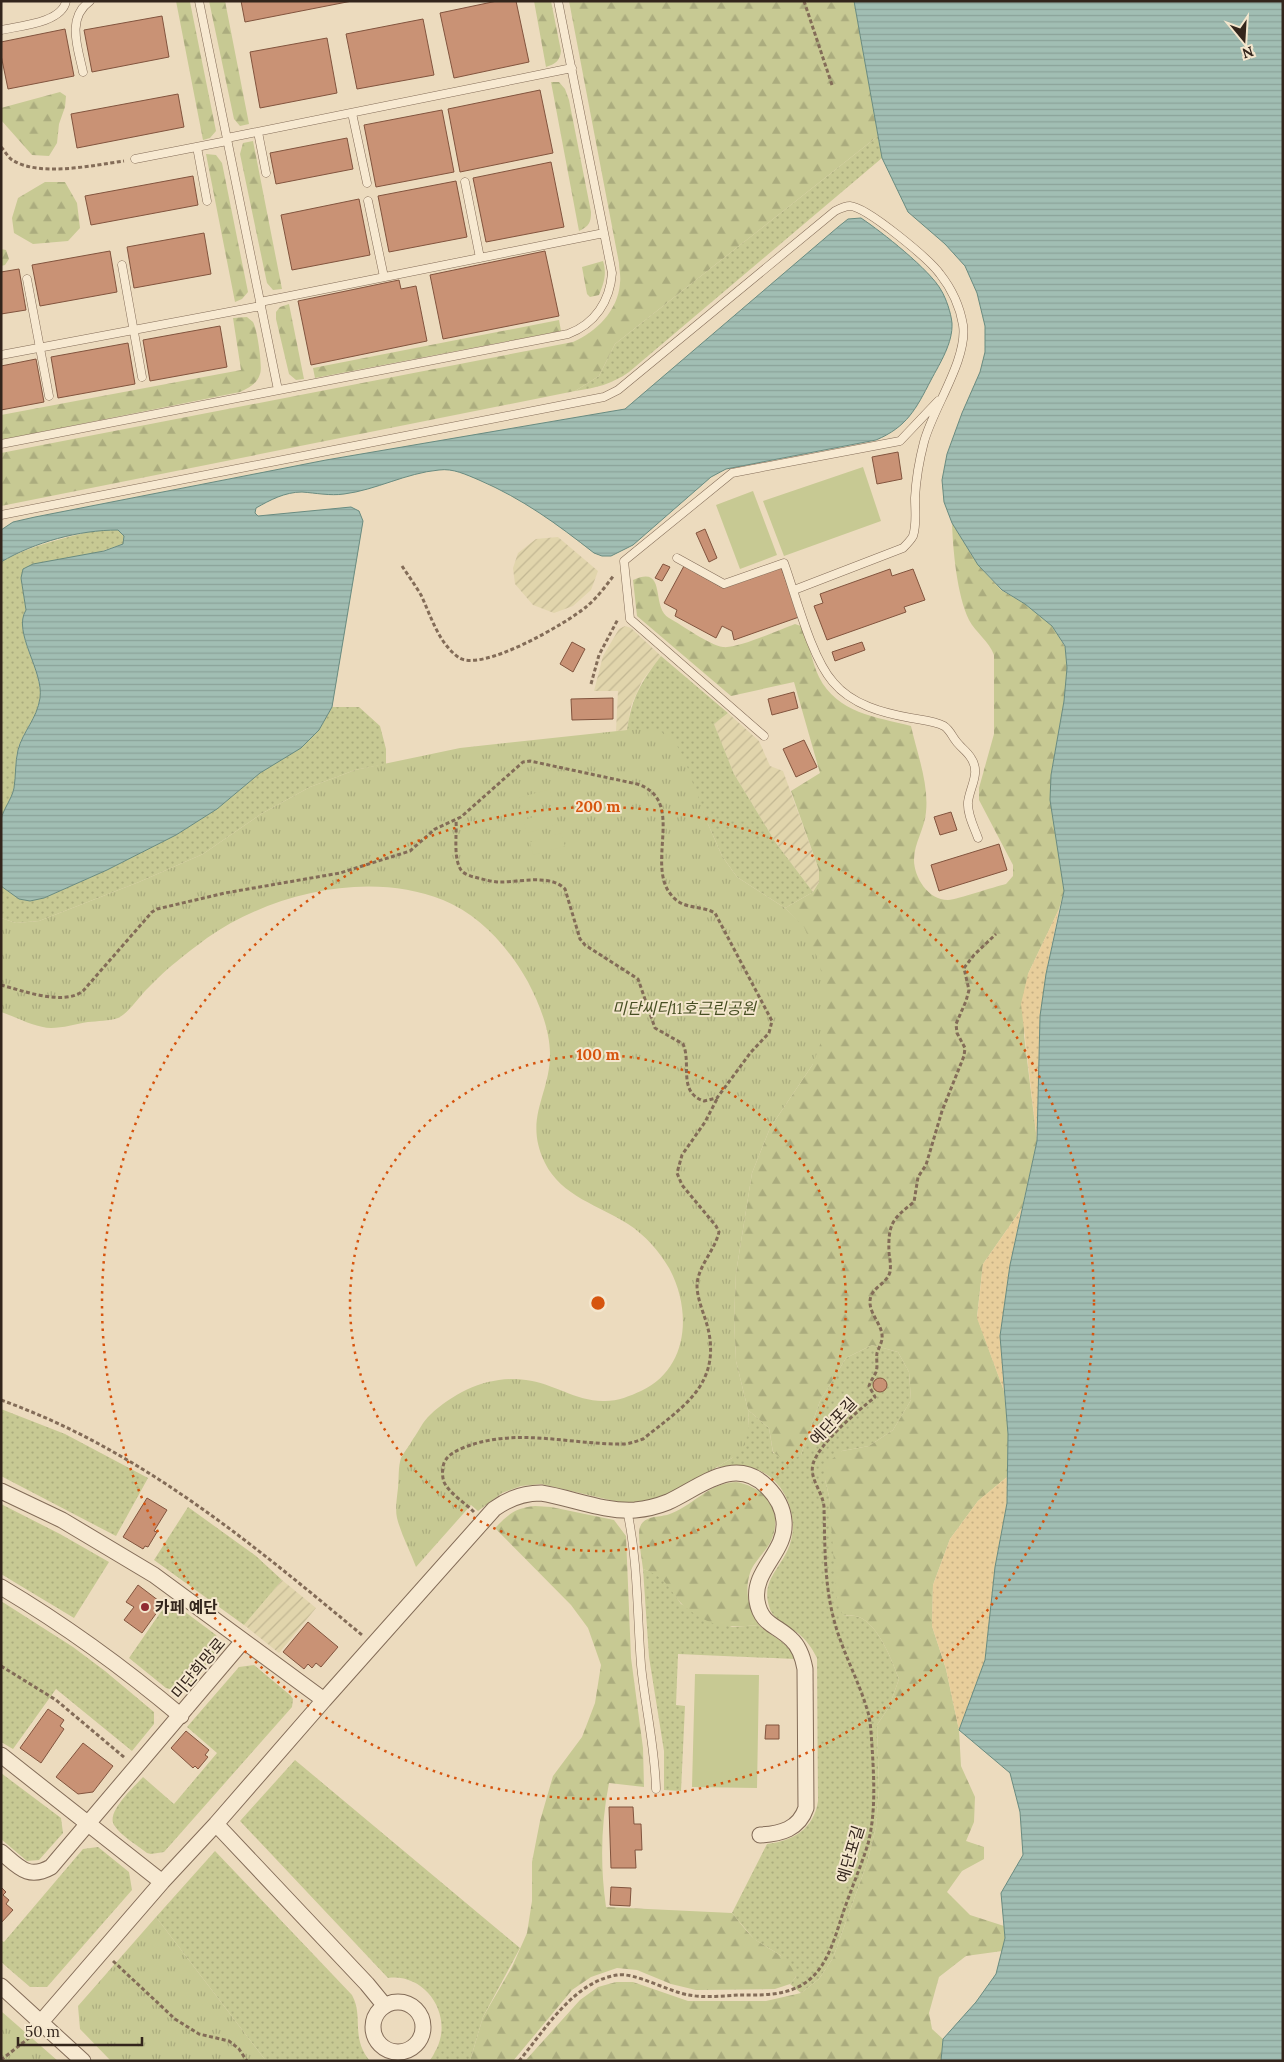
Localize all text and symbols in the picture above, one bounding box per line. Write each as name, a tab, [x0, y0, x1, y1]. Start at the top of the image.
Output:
north arrow	[1219, 15, 1269, 65]
text: N	[1240, 42, 1256, 63]
text: 200 m	[576, 797, 621, 816]
park label: 미단씨티11호근린공원	[612, 998, 757, 1018]
text: 100 m	[577, 1045, 620, 1064]
centre of rings	[589, 1294, 607, 1312]
street label: 예단포길	[805, 1393, 861, 1449]
place label: 카페 예단	[155, 1597, 218, 1617]
marker: 카페 예단	[139, 1601, 151, 1613]
street label: 미단희망로	[167, 1633, 229, 1703]
street label: 예단포길	[832, 1823, 868, 1885]
scale bar	[18, 2014, 141, 2046]
text: 50 m	[25, 2022, 60, 2041]

